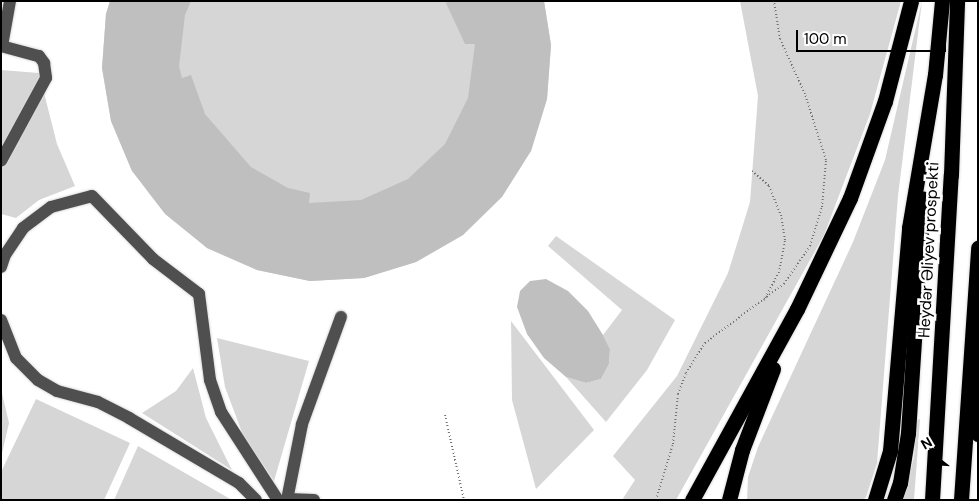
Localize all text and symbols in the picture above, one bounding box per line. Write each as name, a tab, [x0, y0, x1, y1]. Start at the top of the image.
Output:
scale bar	[799, 20, 949, 52]
text: 100 m	[804, 29, 847, 49]
street label: Heydər Əliyev prospekti	[915, 161, 943, 339]
north arrow	[909, 431, 959, 481]
text: N	[918, 433, 935, 453]

